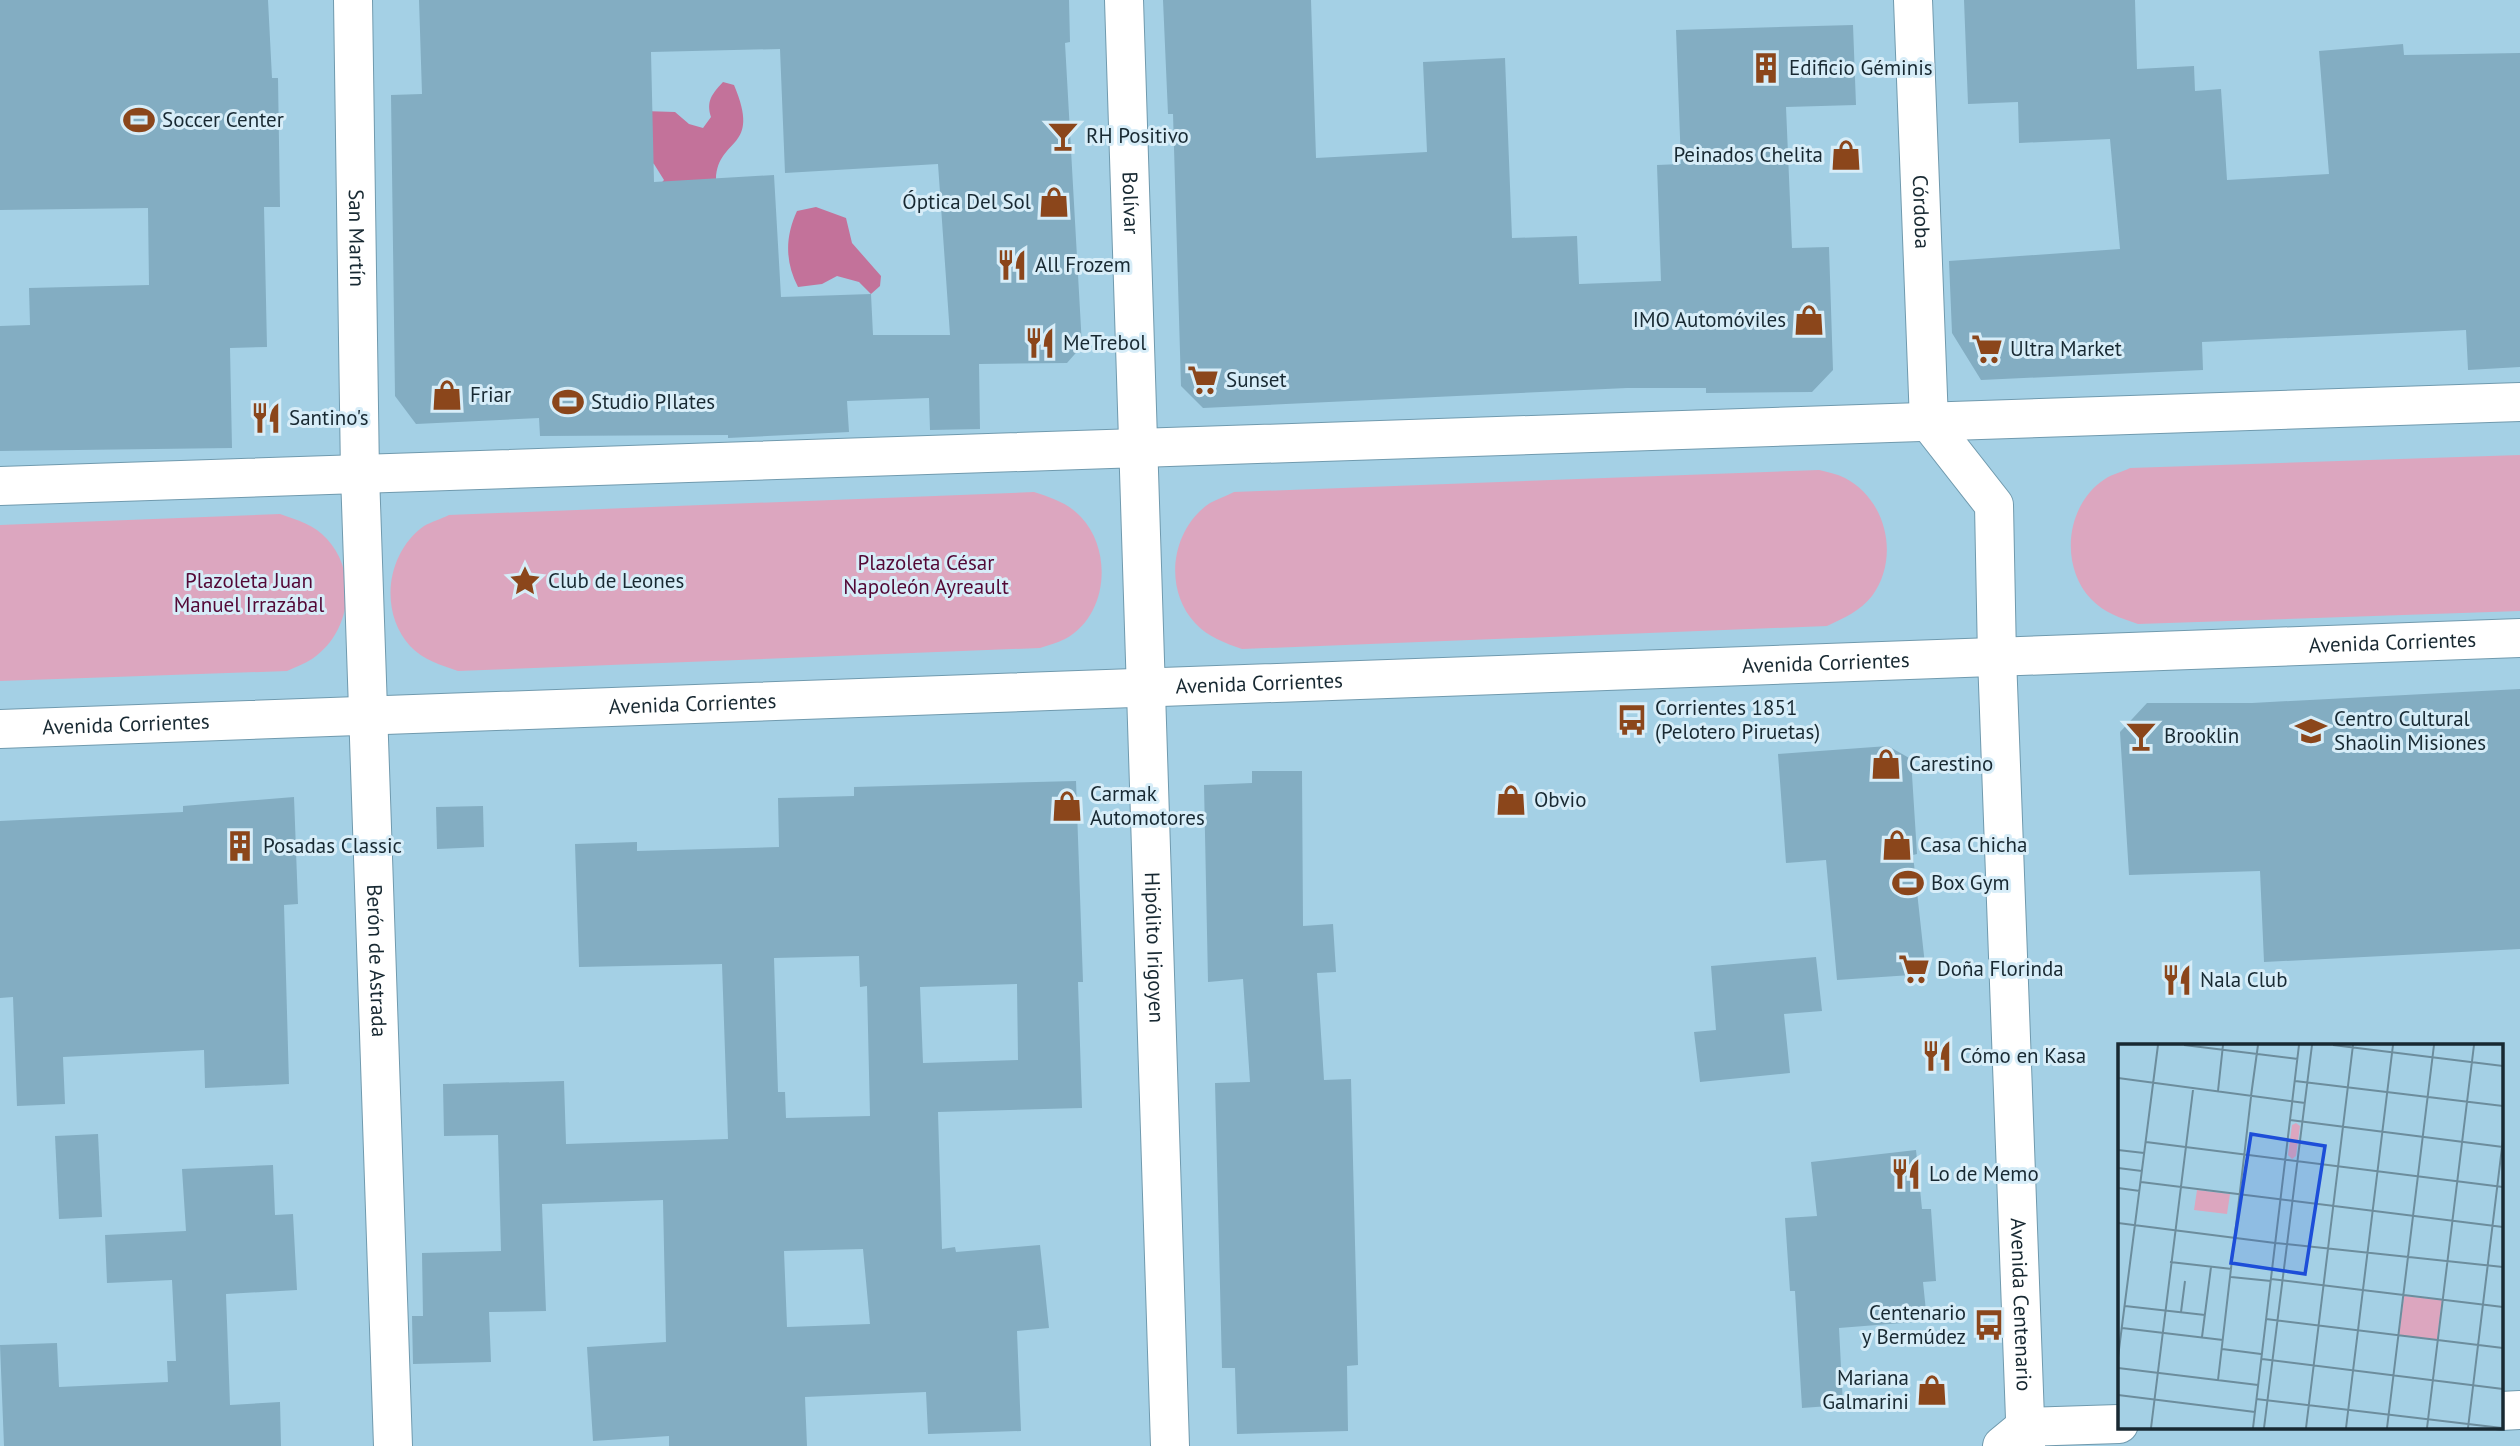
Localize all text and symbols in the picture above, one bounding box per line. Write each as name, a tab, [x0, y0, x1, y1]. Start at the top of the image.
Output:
building icon: Edificio Géminis	[1749, 51, 1783, 85]
place label: Edificio Géminis	[1789, 54, 1933, 81]
sports icon: Soccer Center	[122, 103, 156, 137]
place label: Soccer Center	[162, 106, 284, 133]
bar icon: RH Positivo	[1046, 119, 1080, 153]
place label: RH Positivo	[1086, 122, 1189, 149]
shop icon: Peinados Chelita	[1829, 138, 1863, 172]
place label: Peinados Chelita	[1673, 141, 1823, 168]
street label: Bolívar	[1116, 171, 1145, 235]
street label: Córdoba	[1907, 174, 1936, 249]
shop icon: Óptica Del Sol	[1037, 185, 1071, 219]
place label: Óptica Del Sol	[902, 188, 1031, 215]
street label: San Martín	[343, 189, 371, 287]
restaurant icon: All Frozem	[995, 248, 1029, 282]
place label: All Frozem	[1035, 251, 1131, 278]
shop icon: IMO Automóviles	[1792, 303, 1826, 337]
place label: IMO Automóviles	[1633, 306, 1786, 333]
restaurant icon: MeTrebol	[1023, 326, 1057, 360]
place label: MeTrebol	[1063, 329, 1146, 356]
supermarket icon: Ultra Market	[1970, 332, 2004, 366]
place label: Ultra Market	[2010, 335, 2122, 362]
supermarket icon: Sunset	[1186, 363, 1220, 397]
place label: Sunset	[1226, 366, 1287, 393]
shop icon: Friar	[430, 378, 464, 412]
place label: Friar	[470, 381, 511, 408]
sports icon: Studio PIlates	[551, 385, 585, 419]
place label: Studio PIlates	[591, 388, 715, 415]
restaurant icon: Santino's	[249, 401, 283, 435]
place label: Santino's	[289, 404, 369, 431]
park label: Plazoleta César Napoleón Ayreault	[843, 549, 1009, 600]
place icon: Club de Leones	[508, 564, 542, 598]
park label: Plazoleta Juan Manuel Irrazábal	[174, 567, 324, 618]
place label: Club de Leones	[548, 567, 684, 594]
street label: Avenida Corrientes	[2308, 626, 2477, 659]
street label: Avenida Corrientes	[1742, 646, 1910, 679]
street label: Avenida Corrientes	[1175, 667, 1343, 700]
street label: Avenida Corrientes	[608, 687, 777, 720]
place label: Corrientes 1851 (Pelotero Piruetas)	[1655, 694, 1820, 745]
bus stop icon: Corrientes 1851 (Pelotero Piruetas)	[1615, 703, 1649, 737]
place label: Centro Cultural Shaolin Misiones	[2334, 705, 2486, 756]
street label: Avenida Corrientes	[42, 707, 210, 740]
school or university icon: Centro Cultural Shaolin Misiones	[2294, 714, 2328, 748]
bar icon: Brooklin	[2124, 719, 2158, 753]
place label: Brooklin	[2164, 722, 2239, 749]
shop icon: Carestino	[1869, 747, 1903, 781]
place label: Carestino	[1909, 750, 1993, 777]
place label: Carmak Automotores	[1090, 780, 1205, 831]
shop icon: Obvio	[1494, 783, 1528, 817]
place label: Obvio	[1534, 786, 1586, 813]
shop icon: Carmak Automotores	[1050, 789, 1084, 823]
shop icon: Casa Chicha	[1880, 828, 1914, 862]
building icon: Posadas Classic	[223, 829, 257, 863]
place label: Casa Chicha	[1920, 831, 2027, 858]
place label: Posadas Classic	[263, 832, 402, 859]
sports icon: Box Gym	[1891, 866, 1925, 900]
place label: Box Gym	[1931, 869, 2010, 896]
street label: Hipólito Irigoyen	[1139, 872, 1171, 1023]
street label: Berón de Astrada	[361, 884, 393, 1038]
supermarket icon: Doña Florinda	[1897, 952, 1931, 986]
place label: Doña Florinda	[1937, 955, 2064, 982]
restaurant icon: Nala Club	[2160, 963, 2194, 997]
place label: Nala Club	[2200, 966, 2288, 993]
restaurant icon: Cómo en Kasa	[1920, 1039, 1954, 1073]
place label: Cómo en Kasa	[1960, 1042, 2086, 1069]
inset map	[2118, 1044, 2502, 1428]
restaurant icon: Lo de Memo	[1889, 1157, 1923, 1191]
place label: Lo de Memo	[1929, 1160, 2039, 1187]
street label: Avenida Centenario	[2005, 1217, 2038, 1392]
place label: Centenario y Bermúdez	[1862, 1299, 1966, 1350]
bus stop icon: Centenario y Bermúdez	[1972, 1308, 2006, 1342]
place label: Mariana Galmarini	[1822, 1364, 1909, 1415]
shop icon: Mariana Galmarini	[1915, 1373, 1949, 1407]

